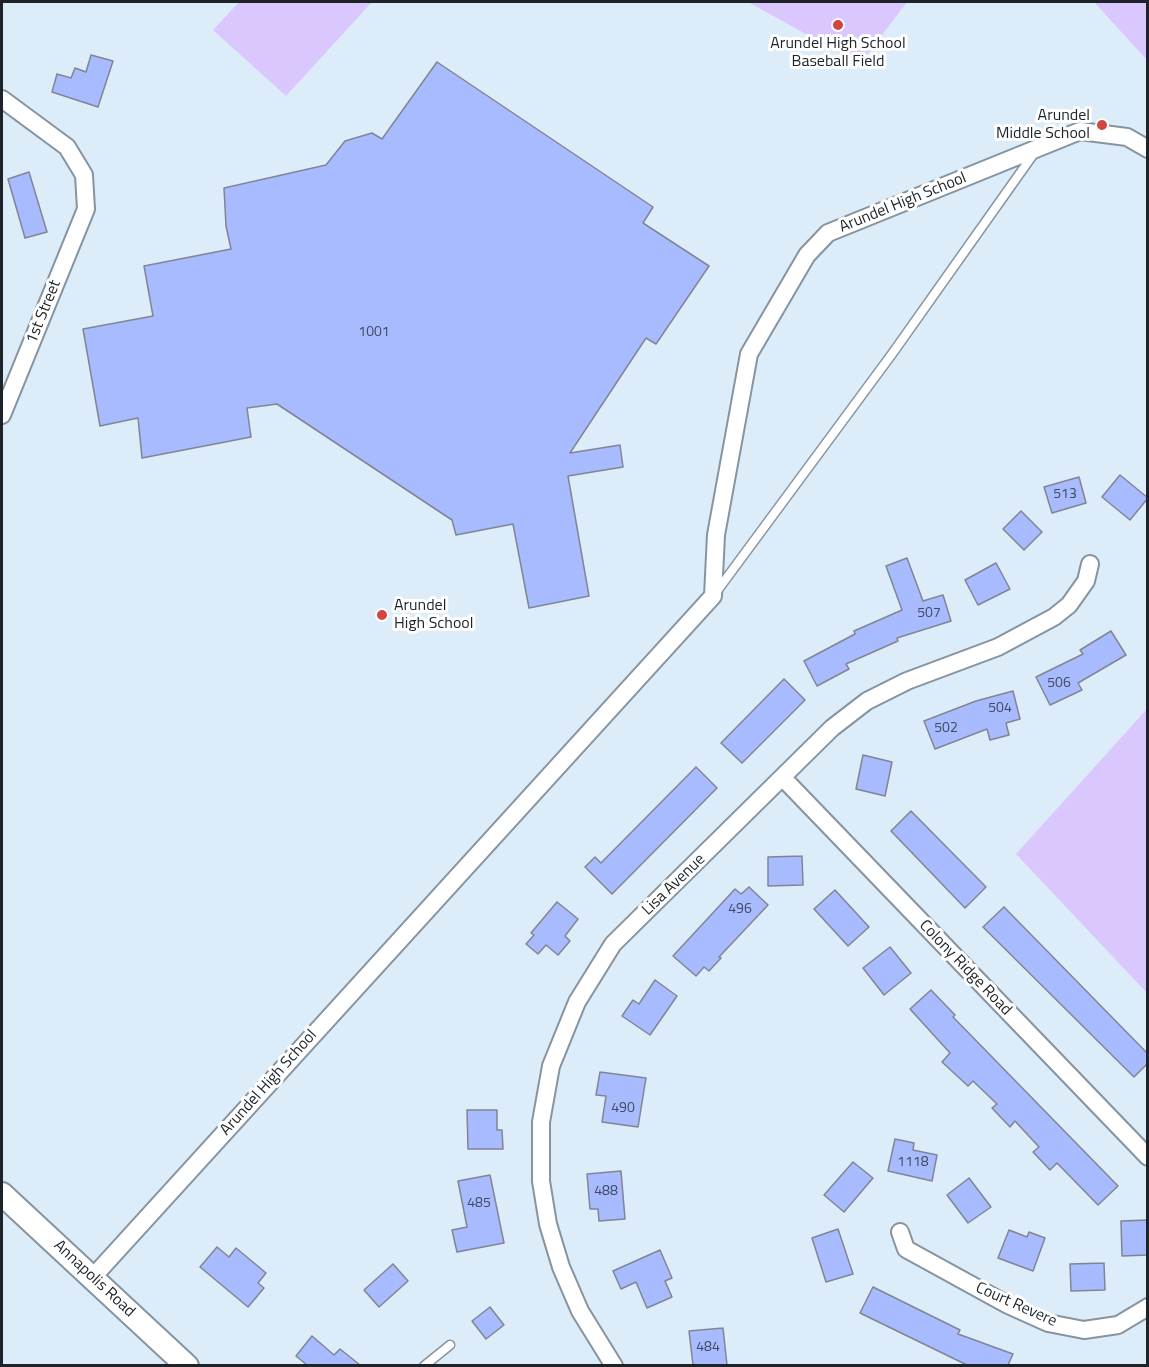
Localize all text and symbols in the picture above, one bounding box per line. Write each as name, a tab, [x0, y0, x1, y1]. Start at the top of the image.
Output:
marker: Arundel High School Baseball Field	[831, 18, 845, 32]
place label: Arundel High School Baseball Field	[770, 34, 906, 72]
place label: Arundel Middle School	[996, 106, 1090, 144]
marker: Arundel Middle School	[1095, 118, 1109, 132]
street label: Arundel High School	[837, 169, 969, 237]
street label: 1st Street	[23, 277, 65, 347]
house number: 1001	[358, 325, 390, 341]
house number: 513	[1053, 487, 1077, 503]
place label: Arundel High School	[394, 596, 473, 634]
house number: 507	[917, 606, 941, 622]
marker: Arundel High School	[375, 608, 389, 622]
house number: 506	[1047, 676, 1071, 692]
house number: 504	[988, 701, 1012, 717]
house number: 502	[934, 721, 958, 737]
street label: Lisa Avenue	[638, 850, 710, 920]
house number: 496	[728, 902, 752, 918]
street label: Colony Ridge Road	[915, 916, 1015, 1020]
street label: Arundel High School	[217, 1026, 321, 1140]
house number: 490	[611, 1101, 635, 1117]
house number: 1118	[897, 1155, 929, 1171]
house number: 488	[594, 1184, 618, 1200]
house number: 485	[467, 1196, 491, 1212]
street label: Annapolis Road	[49, 1236, 139, 1322]
street label: Court Revere	[972, 1279, 1060, 1331]
house number: 484	[696, 1340, 720, 1356]

